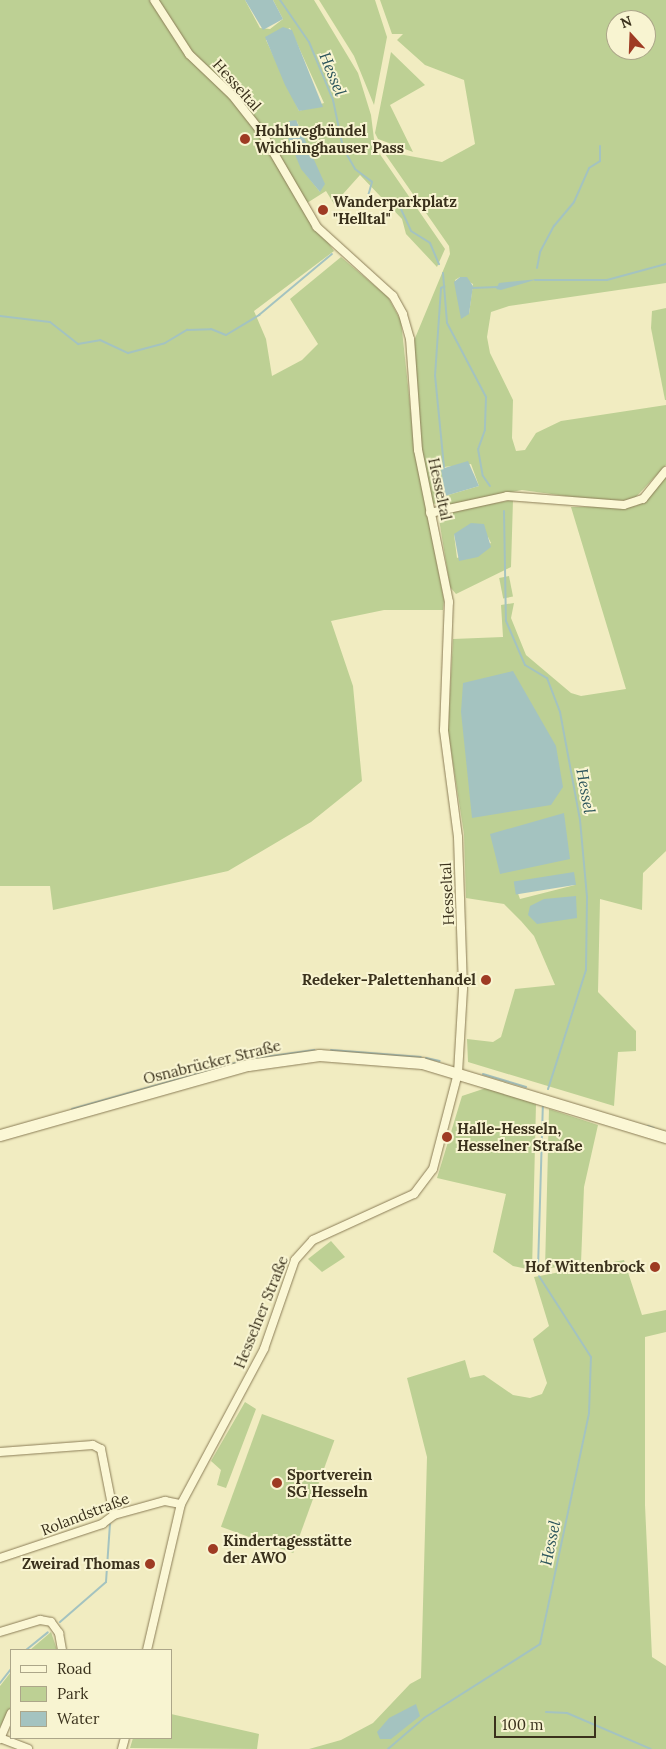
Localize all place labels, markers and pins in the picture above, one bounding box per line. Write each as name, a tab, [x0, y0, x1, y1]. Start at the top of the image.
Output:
place label: Hohlwegbündel Wichlinghauser Pass	[255, 121, 404, 156]
marker: Hohlwegbündel Wichlinghauser Pass	[239, 133, 251, 145]
place label: Wanderparkplatz "Helltal"	[333, 192, 457, 227]
marker: Wanderparkplatz "Helltal"	[317, 204, 329, 216]
place label: Redeker-Palettenhandel	[302, 971, 476, 989]
marker: Redeker-Palettenhandel	[480, 974, 492, 986]
place label: Halle-Hesseln, Hesselner Straße	[457, 1119, 583, 1154]
marker: Halle-Hesseln, Hesselner Straße	[441, 1131, 453, 1143]
place label: Hof Wittenbrock	[525, 1258, 645, 1276]
marker: Hof Wittenbrock	[649, 1261, 661, 1273]
place label: Sportverein SG Hesseln	[287, 1465, 372, 1500]
marker: Sportverein SG Hesseln	[271, 1477, 283, 1489]
place label: Kindertagesstätte der AWO	[223, 1531, 352, 1566]
marker: Kindertagesstätte der AWO	[207, 1543, 219, 1555]
place label: Zweirad Thomas	[22, 1555, 140, 1573]
marker: Zweirad Thomas	[144, 1558, 156, 1570]

